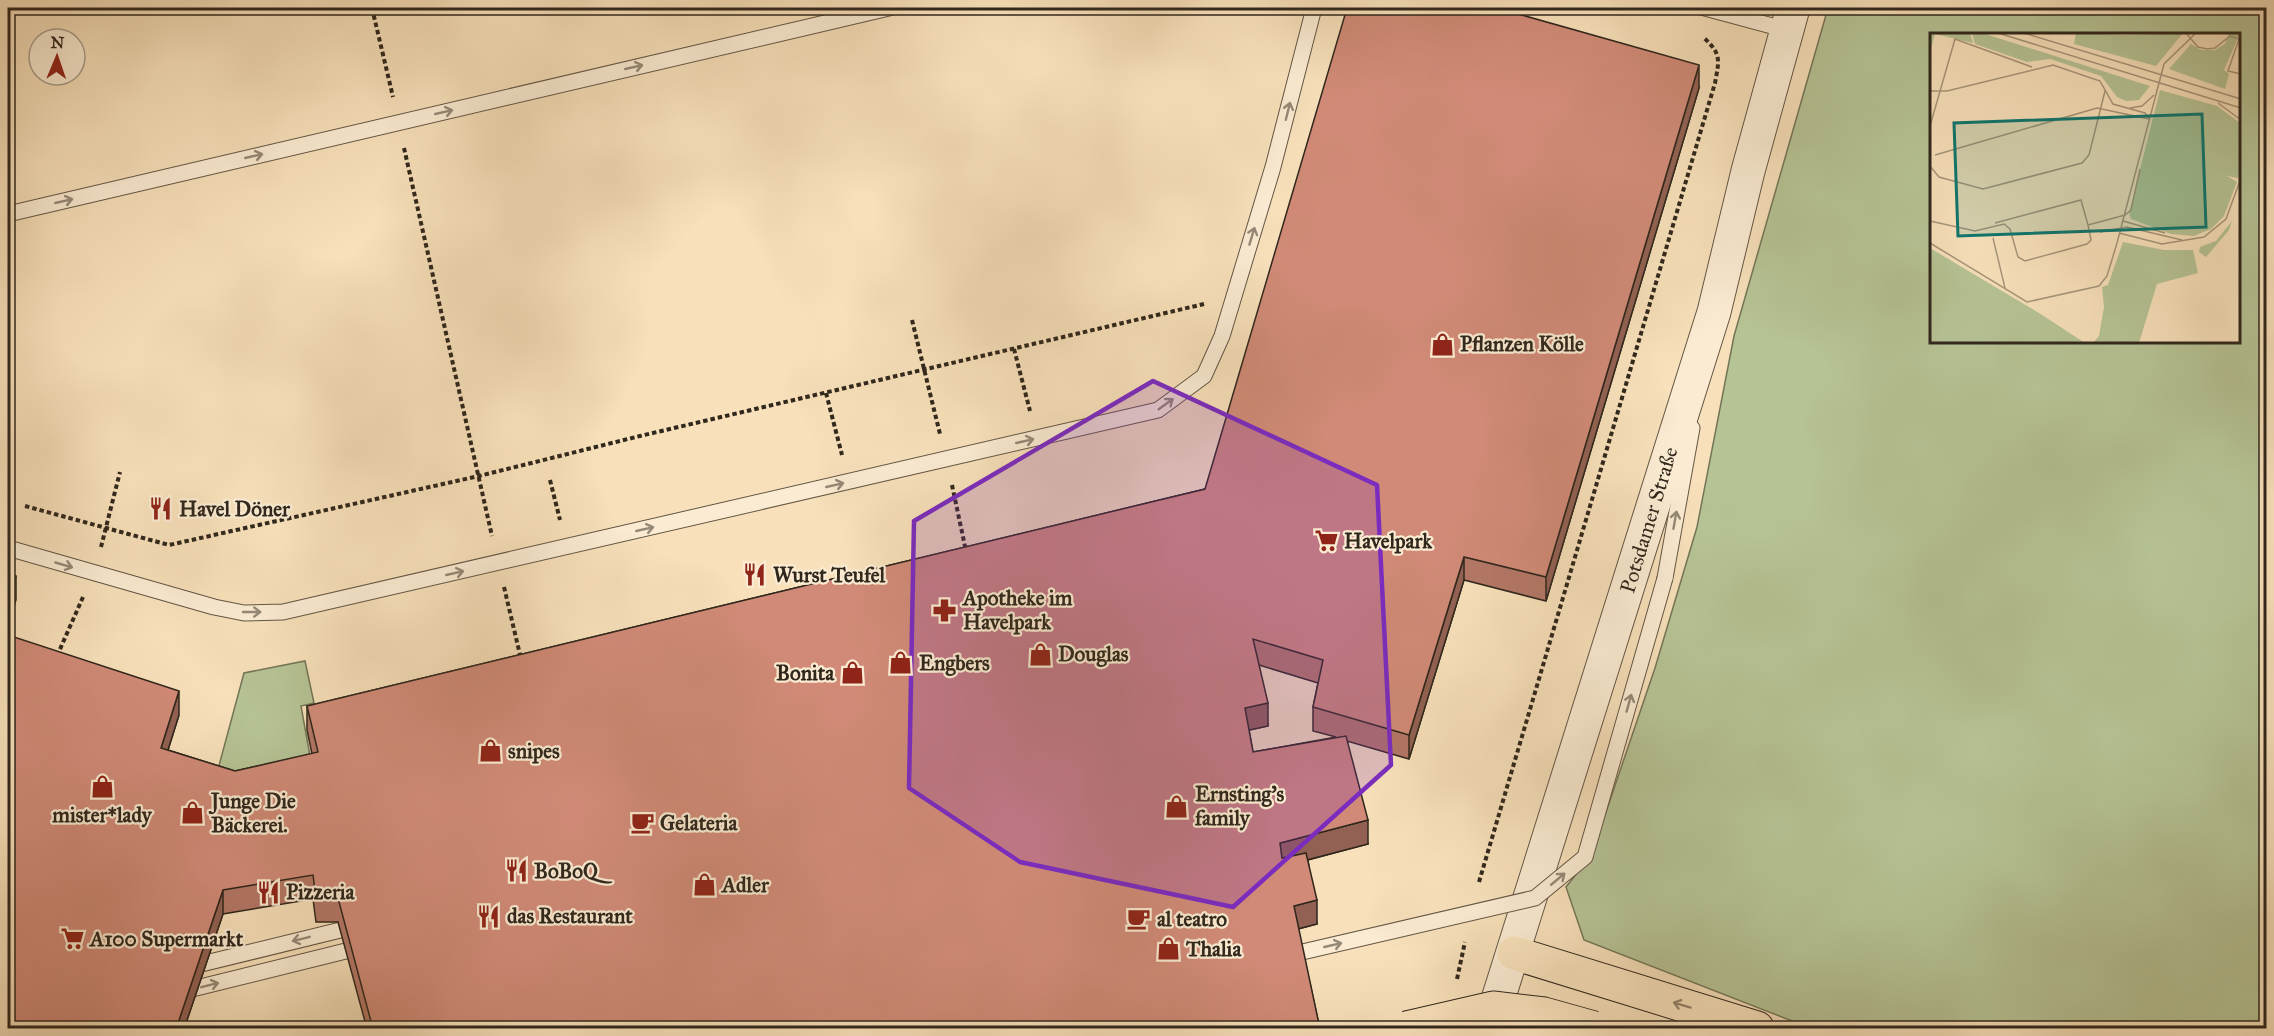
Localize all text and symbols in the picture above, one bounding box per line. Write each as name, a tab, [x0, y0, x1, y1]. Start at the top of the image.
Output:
north arrow	[27, 27, 87, 87]
text: N	[50, 33, 65, 52]
inset map	[1930, 33, 2241, 344]
one-way arrow	[624, 61, 643, 73]
one-way arrow	[1282, 102, 1294, 121]
one-way arrow	[434, 105, 453, 117]
one-way arrow	[244, 150, 263, 162]
one-way arrow	[55, 194, 74, 206]
one-way arrow	[1247, 227, 1258, 246]
shop icon: Pflanzen Kölle	[1429, 331, 1455, 357]
place label: Pflanzen Kölle	[1460, 331, 1584, 357]
one-way arrow	[1157, 398, 1173, 410]
one-way arrow	[1015, 435, 1034, 446]
street label: Potsdamer Straße	[1614, 444, 1684, 596]
one-way arrow	[825, 479, 844, 490]
restaurant icon: Havel Döner	[148, 496, 174, 522]
place label: Havel Döner	[179, 496, 291, 522]
one-way arrow	[1670, 511, 1681, 531]
one-way arrow	[635, 522, 654, 534]
supermarket icon: Havelpark	[1313, 528, 1339, 554]
place label: Havelpark	[1344, 528, 1433, 554]
one-way arrow	[54, 560, 73, 571]
restaurant icon: Wurst Teufel	[742, 562, 768, 588]
place label: Wurst Teufel	[773, 562, 887, 588]
one-way arrow	[445, 566, 464, 578]
place label: Apotheke im Havelpark	[961, 585, 1073, 635]
pharmacy icon: Apotheke im Havelpark	[932, 597, 958, 623]
one-way arrow	[242, 606, 262, 618]
shop icon: Douglas	[1027, 641, 1053, 667]
place label: Douglas	[1058, 641, 1129, 667]
shop icon: Engbers	[888, 650, 914, 676]
place label: Engbers	[919, 650, 990, 676]
place label: Bonita	[776, 660, 835, 686]
shop icon: Bonita	[839, 660, 865, 686]
one-way arrow	[1624, 694, 1635, 713]
shop icon: snipes	[477, 738, 503, 764]
place label: snipes	[508, 738, 560, 764]
shop icon: mister*lady	[89, 774, 115, 800]
place label: Ernsting's family	[1194, 781, 1285, 831]
place label: Junge Die Bäckerei.	[208, 788, 296, 838]
shop icon: Ernsting's family	[1164, 793, 1190, 819]
shop icon: Junge Die Bäckerei.	[180, 800, 206, 826]
place label: mister*lady	[51, 802, 153, 828]
cafe icon: Gelateria	[629, 810, 655, 836]
place label: Gelateria	[660, 810, 738, 836]
restaurant icon: BoBoQ	[503, 858, 529, 884]
place label: BoBoQ	[534, 858, 613, 884]
shop icon: Adler	[691, 872, 717, 898]
place label: Adler	[720, 872, 770, 898]
one-way arrow	[1550, 872, 1565, 886]
restaurant icon: Pizzeria	[255, 879, 281, 905]
place label: Pizzeria	[286, 879, 356, 905]
restaurant icon: das Restaurant	[476, 903, 502, 929]
place label: das Restaurant	[507, 903, 633, 929]
cafe icon: al teatro	[1126, 906, 1152, 932]
place label: al teatro	[1157, 906, 1227, 932]
supermarket icon: A100 Supermarkt	[59, 926, 85, 952]
place label: A100 Supermarkt	[88, 926, 244, 952]
one-way arrow	[292, 934, 311, 946]
shop icon: Thalia	[1155, 936, 1181, 962]
place label: Thalia	[1185, 936, 1242, 962]
one-way arrow	[1323, 939, 1343, 950]
one-way arrow	[200, 978, 219, 990]
one-way arrow	[1673, 999, 1692, 1010]

